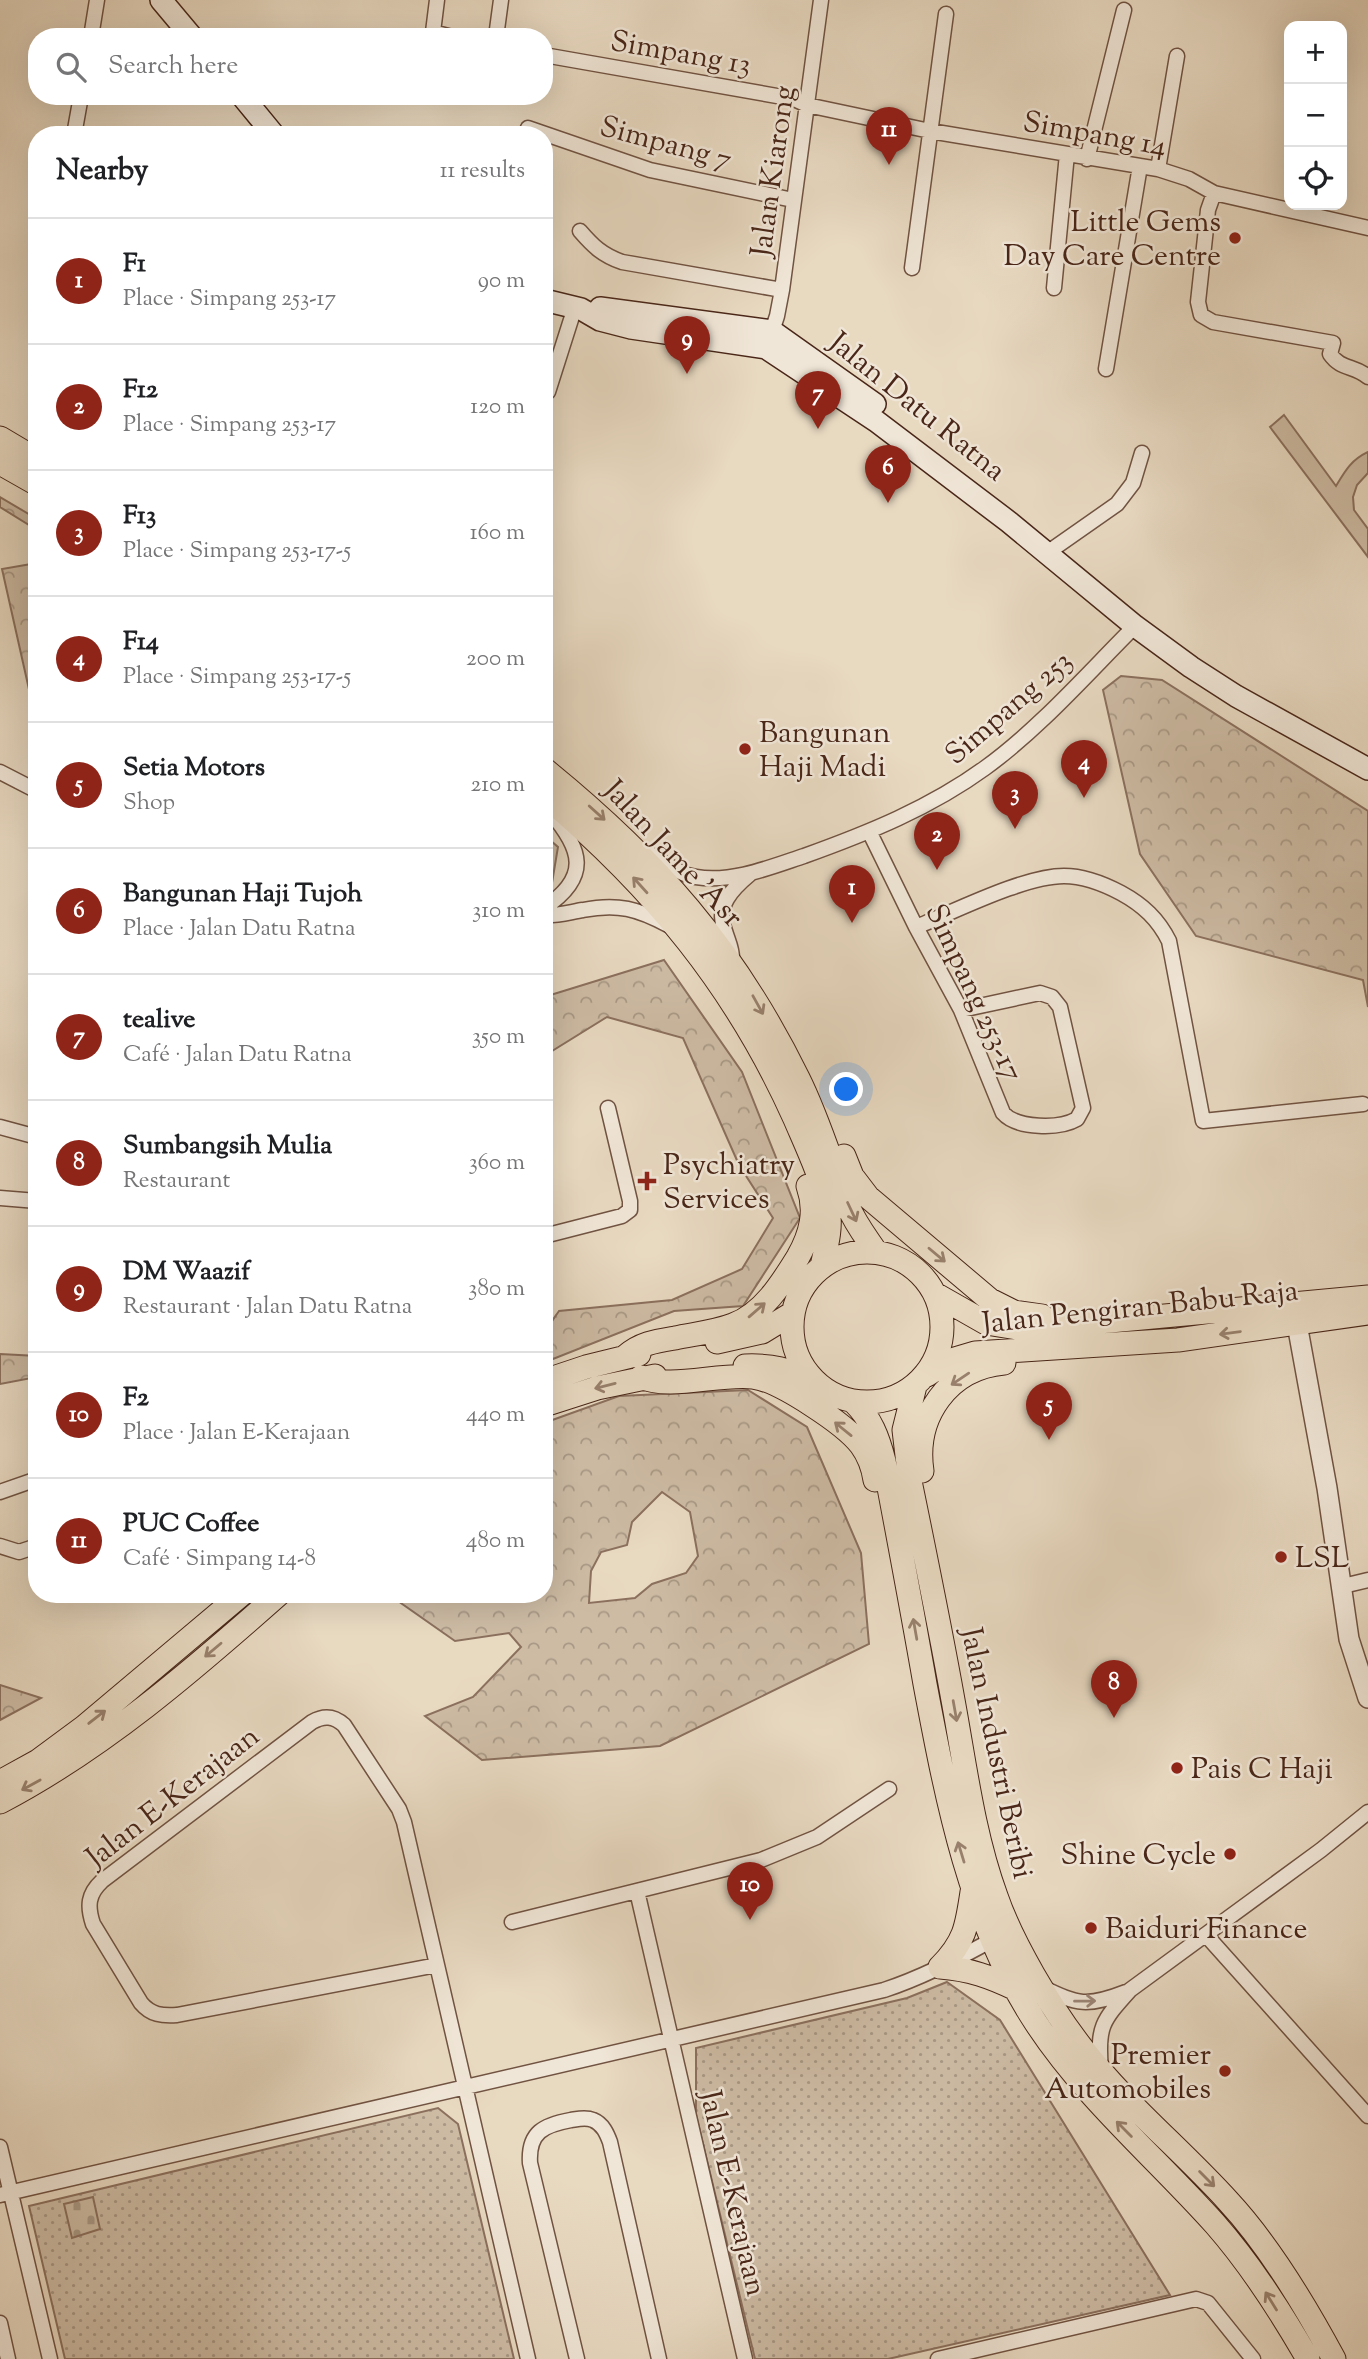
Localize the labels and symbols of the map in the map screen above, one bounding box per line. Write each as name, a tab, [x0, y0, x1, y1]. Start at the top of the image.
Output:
street label: Simpang 13	[607, 21, 754, 88]
street label: Jalan Kiarong	[741, 83, 808, 262]
street label: Simpang 14	[1019, 102, 1170, 169]
street label: Simpang 7	[595, 106, 736, 183]
pin: 11	[866, 107, 912, 165]
place label: Little Gems Day Care Centre	[1003, 202, 1221, 279]
marker: Little Gems Day Care Centre	[1227, 230, 1243, 246]
pin: 9	[664, 316, 710, 374]
street label: Jalan Datu Ratna	[817, 322, 1014, 493]
pin: 7	[795, 371, 841, 429]
pin: 6	[865, 445, 911, 503]
street label: Simpang 253	[937, 641, 1083, 776]
place label: Bangunan Haji Madi	[759, 713, 891, 790]
pin: 4	[1061, 740, 1107, 798]
marker: Bangunan Haji Madi	[737, 741, 753, 757]
street label: Jalan Jame 'Asr	[591, 770, 752, 938]
pin: 3	[992, 771, 1038, 829]
one-way arrow	[588, 805, 606, 821]
pin: 2	[914, 812, 960, 870]
pin: 1	[829, 865, 875, 923]
one-way arrow	[632, 876, 648, 894]
street label: Simpang 253-17	[913, 897, 1033, 1089]
one-way arrow	[751, 994, 765, 1014]
your location	[829, 1072, 863, 1106]
place label: Psychiatry Services	[663, 1145, 795, 1222]
marker: Psychiatry Services	[637, 1171, 657, 1191]
one-way arrow	[845, 1201, 859, 1222]
one-way arrow	[928, 1247, 946, 1263]
street label: Jalan Pengiran Babu Raja	[978, 1270, 1301, 1347]
one-way arrow	[748, 1302, 766, 1318]
one-way arrow	[1219, 1327, 1242, 1340]
one-way arrow	[951, 1372, 970, 1386]
one-way arrow	[594, 1380, 617, 1393]
pin: 5	[1026, 1382, 1072, 1440]
one-way arrow	[835, 1421, 853, 1437]
place label: LSL	[1295, 1538, 1349, 1581]
marker: LSL	[1273, 1549, 1289, 1565]
one-way arrow	[908, 1618, 922, 1641]
street label: Jalan Industri Beribi	[948, 1622, 1043, 1883]
one-way arrow	[204, 1642, 222, 1658]
pin: 8	[1091, 1660, 1137, 1718]
one-way arrow	[949, 1699, 962, 1722]
one-way arrow	[87, 1710, 106, 1725]
street label: Jalan E-Kerajaan	[76, 1716, 270, 1881]
place label: Pais C Haji	[1191, 1749, 1333, 1792]
marker: Pais C Haji	[1169, 1760, 1185, 1776]
one-way arrow	[21, 1779, 42, 1792]
place label: Shine Cycle	[1061, 1835, 1216, 1878]
one-way arrow	[954, 1841, 967, 1863]
marker: Shine Cycle	[1222, 1846, 1238, 1862]
pin: 10	[727, 1862, 773, 1920]
place label: Baiduri Finance	[1105, 1909, 1307, 1952]
marker: Baiduri Finance	[1083, 1920, 1099, 1936]
one-way arrow	[1074, 1994, 1097, 2008]
place label: Premier Automobiles	[1044, 2035, 1211, 2112]
marker: Premier Automobiles	[1217, 2063, 1233, 2079]
street label: Jalan E-Kerajaan	[687, 2084, 776, 2301]
one-way arrow	[1115, 2121, 1132, 2138]
one-way arrow	[1198, 2170, 1215, 2187]
one-way arrow	[1264, 2292, 1279, 2311]

